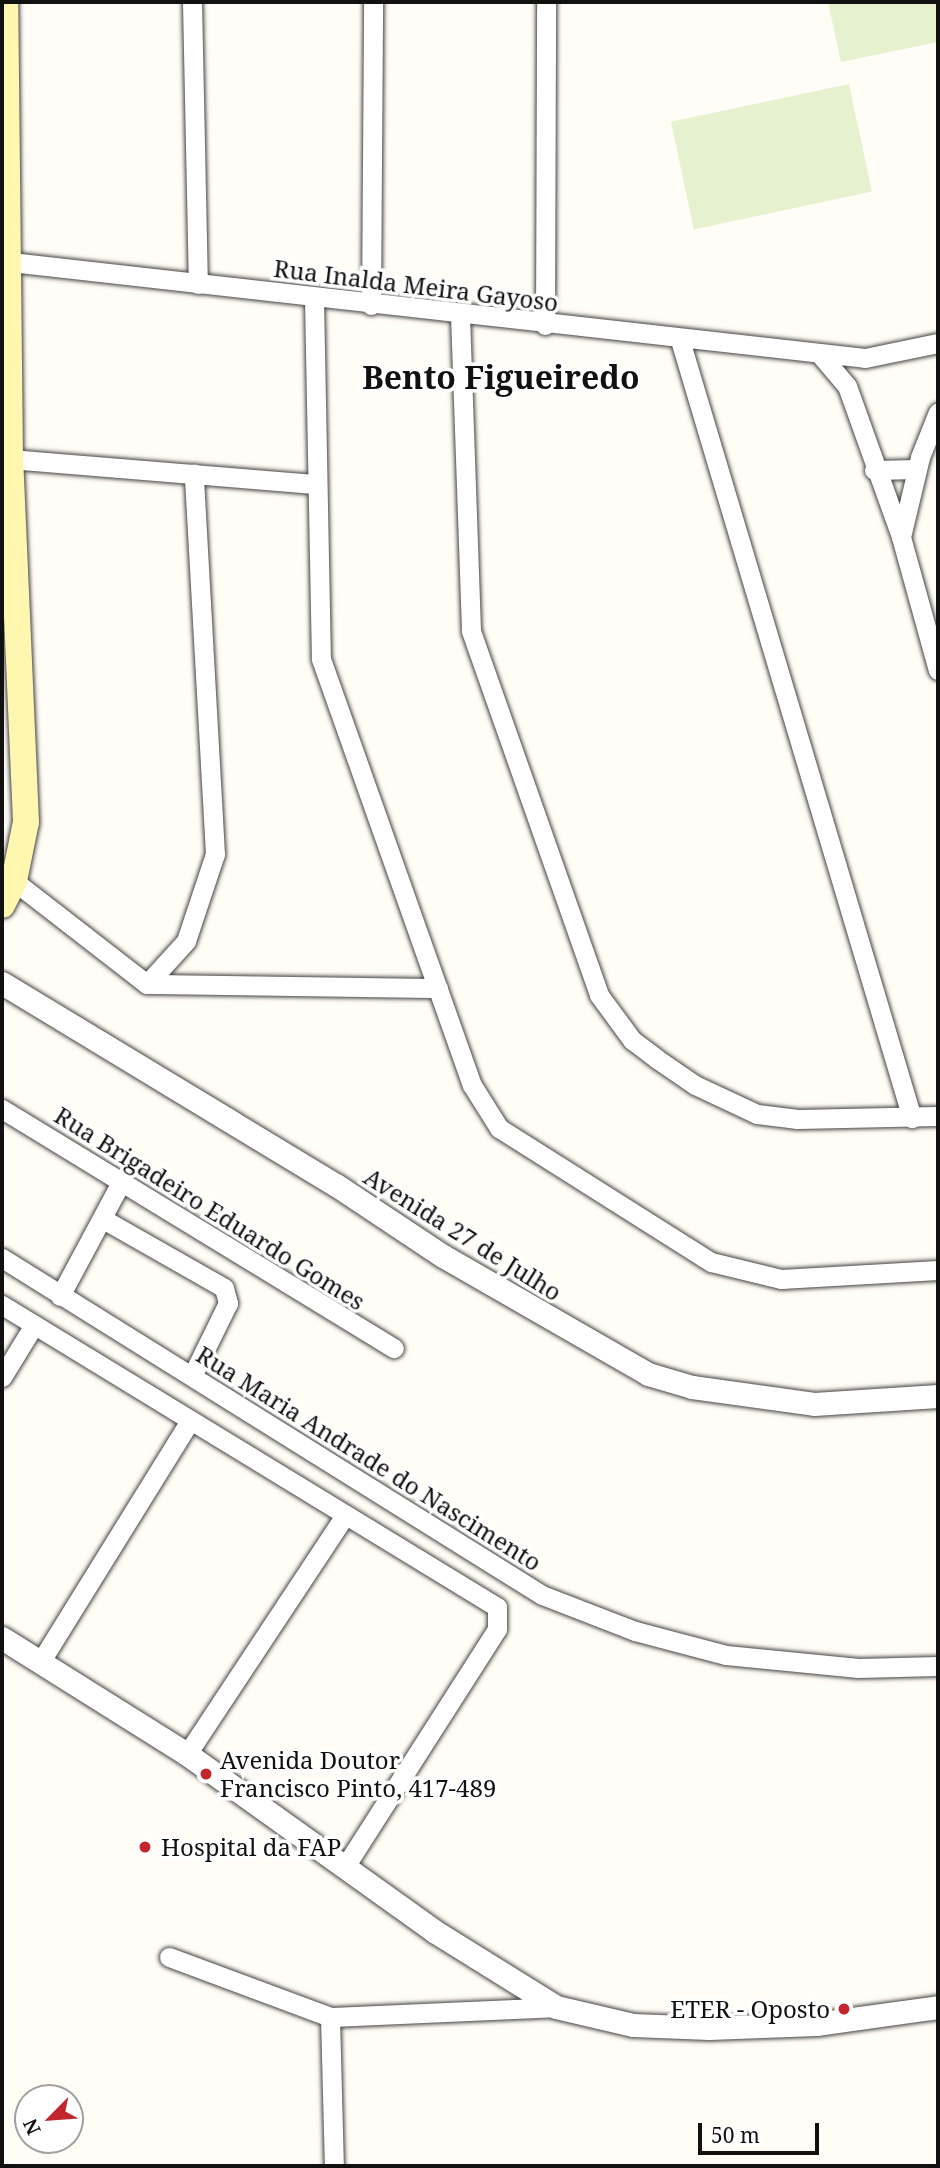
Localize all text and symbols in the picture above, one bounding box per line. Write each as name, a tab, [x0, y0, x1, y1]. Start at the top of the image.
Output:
street label: Rua Inalda Meira Gayoso	[272, 253, 560, 317]
district label: Bento Figueiredo	[362, 358, 640, 396]
street label: Rua Brigadeiro Eduardo Gomes	[50, 1100, 370, 1316]
street label: Avenida 27 de Julho	[359, 1162, 567, 1306]
street label: Rua Maria Andrade do Nascimento	[191, 1340, 547, 1576]
place label: Avenida Doutor Francisco Pinto, 417-489	[220, 1746, 496, 1802]
marker: Avenida Doutor Francisco Pinto, 417-489	[198, 1766, 214, 1782]
place label: Hospital da FAP	[161, 1833, 341, 1861]
marker: Hospital da FAP	[135, 1837, 155, 1857]
place label: ETER - Oposto	[670, 1995, 830, 2023]
marker: ETER - Oposto	[836, 2001, 852, 2017]
north arrow	[14, 2084, 84, 2154]
scale bar	[702, 2108, 823, 2152]
text: N	[17, 2115, 47, 2139]
text: 50 m	[711, 2121, 760, 2149]

